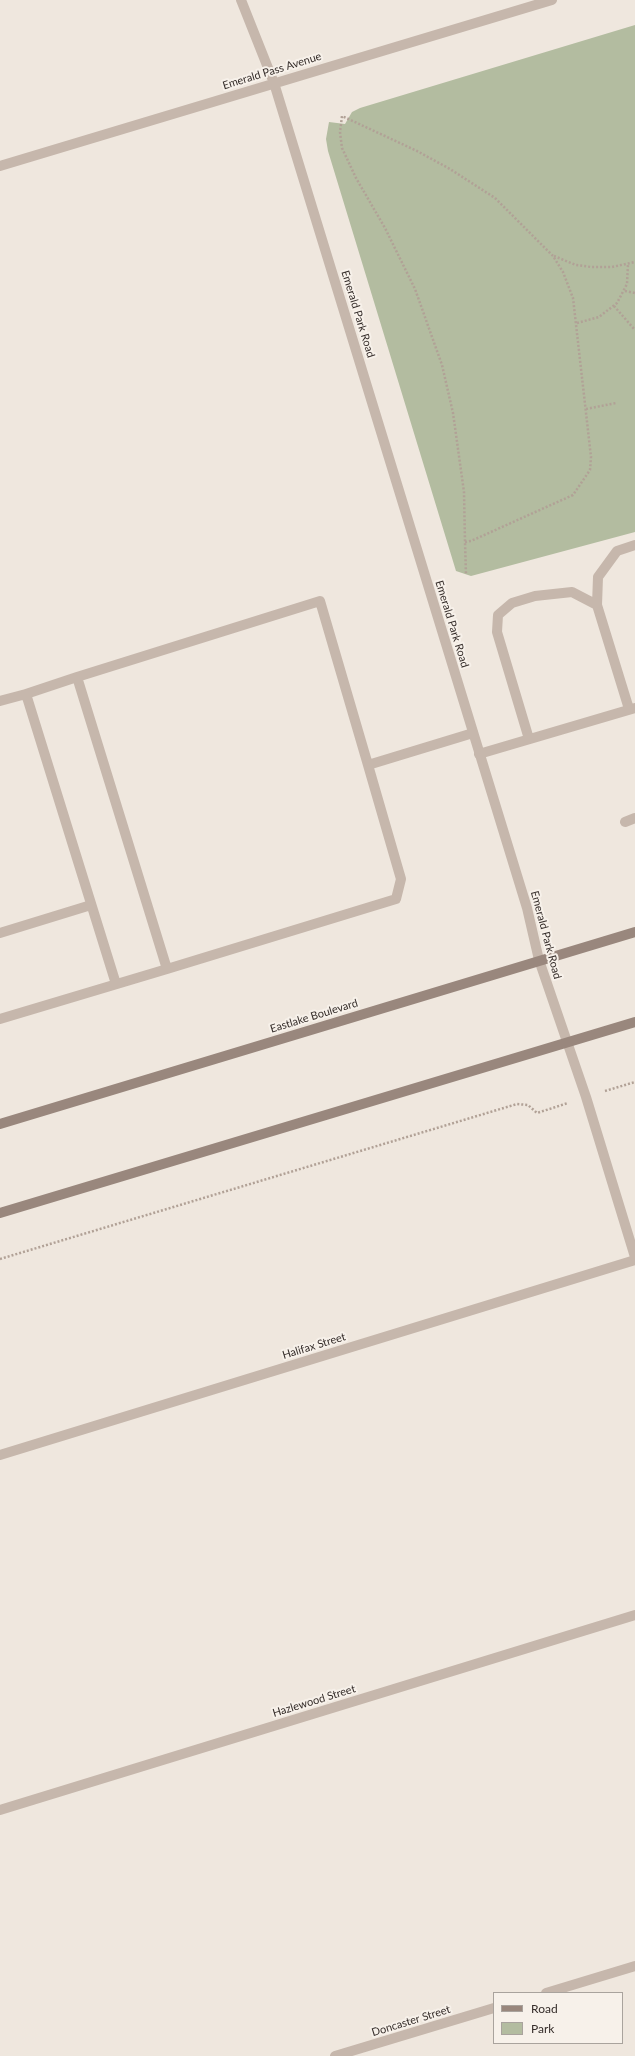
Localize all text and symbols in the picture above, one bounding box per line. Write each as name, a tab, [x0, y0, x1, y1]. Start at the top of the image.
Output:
street label: Emerald Pass Avenue	[221, 50, 323, 92]
street label: Emerald Park Road	[338, 269, 378, 359]
street label: Emerald Park Road	[432, 579, 472, 669]
street label: Emerald Park Road	[528, 889, 564, 981]
street label: Eastlake Boulevard	[269, 996, 359, 1036]
street label: Halifax Street	[281, 1330, 347, 1362]
street label: Hazlewood Street	[271, 1682, 357, 1720]
legend	[493, 1992, 623, 2044]
text: Road	[531, 2001, 558, 2016]
street label: Doncaster Street	[370, 2003, 452, 2039]
text: Park	[531, 2021, 554, 2036]

